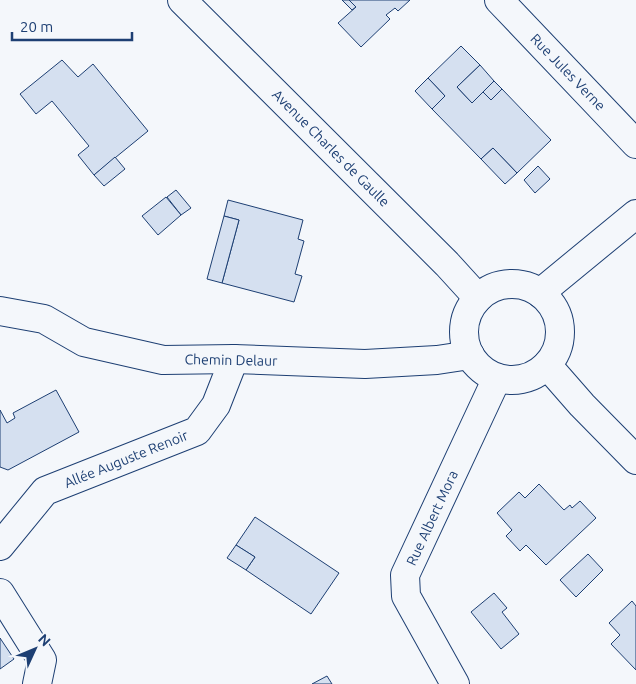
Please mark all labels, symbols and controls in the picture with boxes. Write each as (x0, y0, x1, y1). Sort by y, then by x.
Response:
scale bar (12, 10, 132, 42)
text: 20 m (20, 18, 53, 35)
street label: Rue Jules Verne (527, 30, 609, 114)
street label: Avenue Charles de Gaulle (269, 86, 393, 210)
street label: Chemin Delaur (184, 351, 278, 369)
street label: Allée Auguste Renoir (62, 427, 191, 491)
street label: Rue Albert Mora (403, 468, 461, 568)
north arrow (10, 624, 60, 674)
text: N (35, 631, 54, 649)

